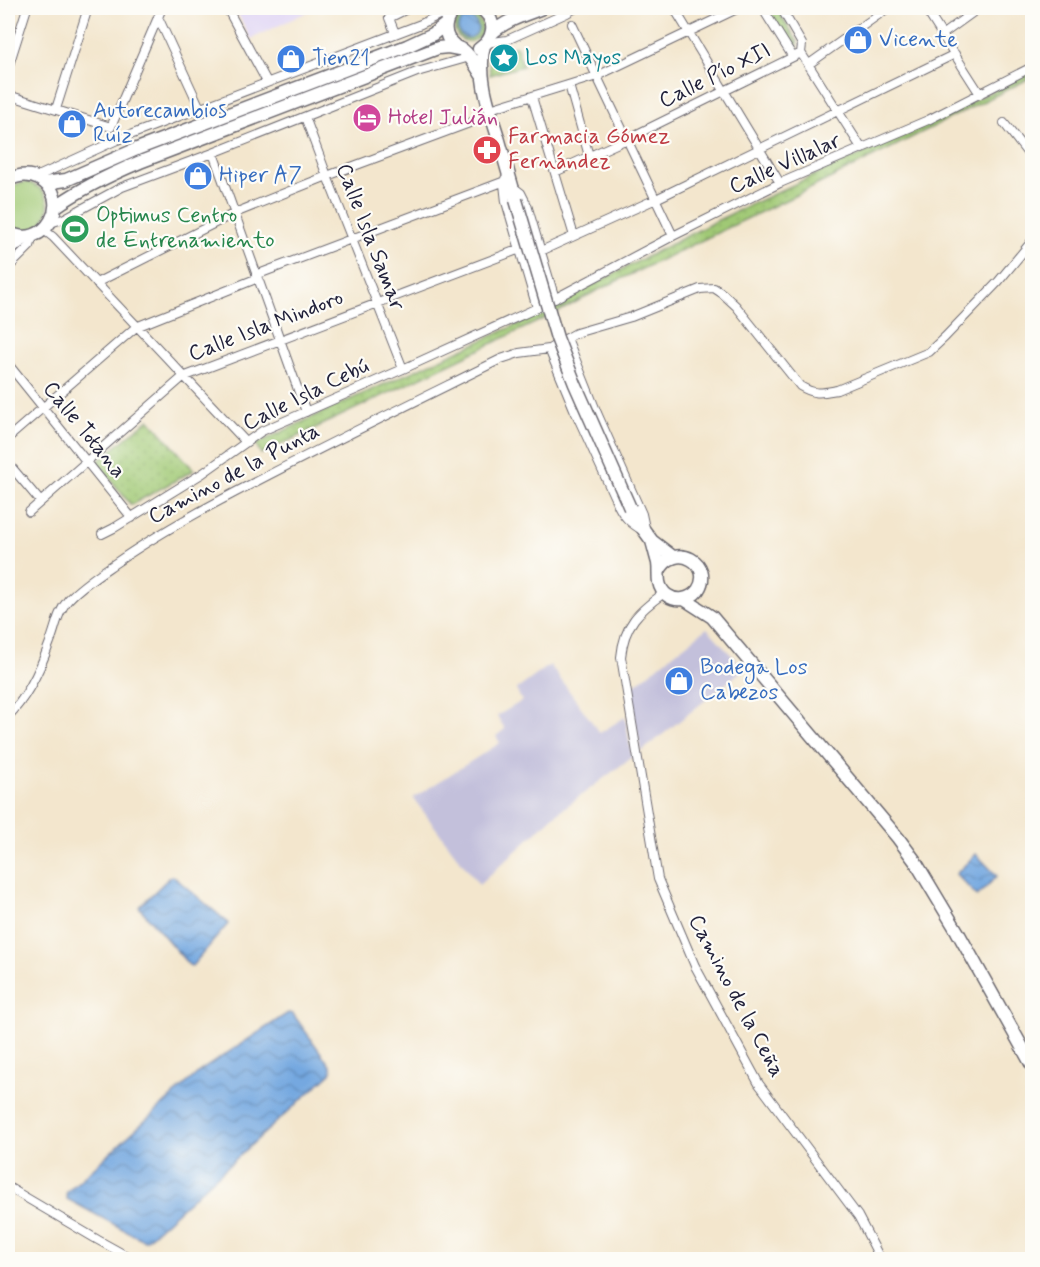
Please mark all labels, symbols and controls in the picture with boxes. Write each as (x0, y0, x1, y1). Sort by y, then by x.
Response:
shop icon: Vicente (842, 24, 874, 56)
place label: Vicente (879, 26, 958, 54)
street label: Calle Pío XII (654, 37, 776, 115)
place icon: Los Mayos (488, 42, 520, 74)
shop icon: Tien21 (275, 43, 307, 75)
place label: Los Mayos (525, 44, 621, 72)
place label: Tien21 (312, 45, 370, 73)
place label: Autorecambios Ruíz (93, 97, 227, 150)
hotel icon: Hotel Julián (351, 102, 383, 134)
place label: Hotel Julián (388, 104, 498, 132)
shop icon: Autorecambios Ruíz (56, 108, 88, 140)
place label: Farmacia Gómez Fernández (508, 123, 670, 176)
street label: Calle Villalar (725, 127, 846, 201)
pharmacy icon: Farmacia Gómez Fernández (471, 134, 503, 166)
shop icon: Hiper A7 (182, 160, 214, 192)
street label: Calle Isla Samar (329, 160, 411, 315)
place label: Hiper A7 (219, 162, 302, 190)
place label: Optimus Centro de Entrenamiento (96, 202, 275, 255)
sports icon: Optimus Centro de Entrenamiento (59, 213, 91, 245)
street label: Calle Isla Mindoro (185, 284, 347, 368)
street label: Calle Isla Cebú (238, 352, 374, 438)
street label: Calle Totana (36, 376, 132, 484)
street label: Camino de la Punta (143, 417, 325, 531)
place label: Bodega Los Cabezos (700, 654, 808, 707)
shop icon: Bodega Los Cabezos (663, 665, 695, 697)
street label: Camino de la Ceña (681, 910, 791, 1082)

